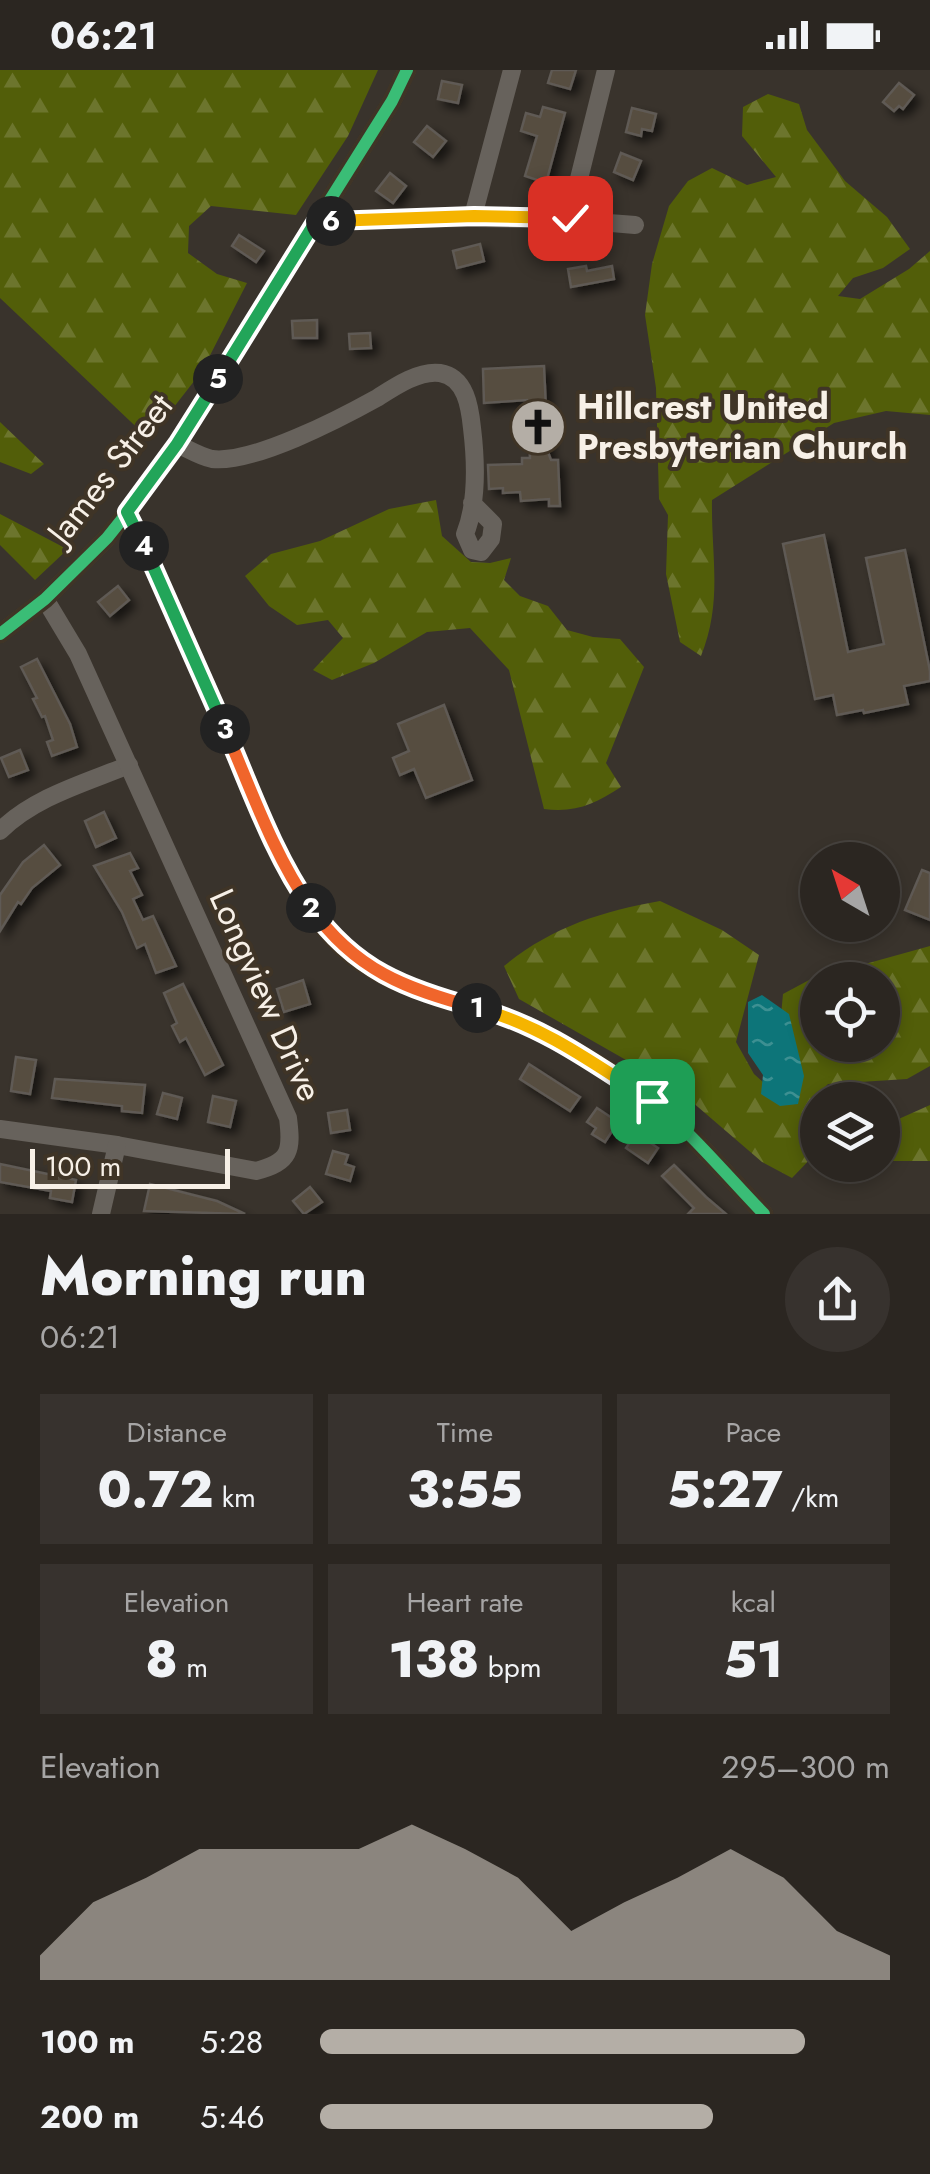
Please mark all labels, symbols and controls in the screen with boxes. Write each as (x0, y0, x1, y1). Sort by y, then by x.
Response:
text: 06:21 (50, 8, 157, 63)
pin (528, 176, 613, 261)
icon: check (543, 191, 598, 246)
pin: 6 (306, 196, 356, 246)
text: 6 (322, 200, 340, 241)
pin: 5 (193, 354, 243, 404)
text: 5 (209, 358, 227, 399)
place label: Hillcrest United Presbyterian Church (577, 382, 908, 472)
street label: James Street (33, 383, 185, 558)
church icon: Hillcrest United Presbyterian Church (508, 397, 568, 457)
pin: 4 (119, 521, 169, 571)
text: 4 (134, 525, 154, 566)
pin: 3 (200, 704, 250, 754)
text: 3 (216, 708, 234, 749)
north arrow (800, 842, 900, 942)
map controls (800, 842, 900, 1182)
street label: Longview Drive (197, 881, 335, 1109)
pin: 2 (286, 883, 336, 933)
text: 2 (302, 887, 320, 928)
button: locate (800, 962, 900, 1062)
pin: 1 (452, 983, 502, 1033)
text: 1 (470, 987, 484, 1028)
pin (610, 1059, 695, 1144)
icon: arrive (625, 1074, 680, 1129)
button: layers (800, 1082, 900, 1182)
scale bar (30, 1144, 230, 1188)
text: 100 m (45, 1146, 121, 1187)
text: Morning run (40, 1236, 367, 1316)
button: share (785, 1247, 890, 1352)
text: 06:21 (40, 1314, 120, 1360)
text: Distance (127, 1412, 227, 1453)
text: Time (437, 1412, 493, 1453)
text: Pace (725, 1412, 781, 1453)
text: 0.72 (97, 1453, 213, 1526)
text: 3:55 (407, 1453, 523, 1526)
text: 5:27 (667, 1453, 782, 1526)
text: km (213, 1477, 256, 1518)
text: /km (782, 1477, 839, 1518)
text: Elevation (124, 1582, 229, 1623)
text: Heart rate (407, 1582, 523, 1623)
text: kcal (731, 1582, 776, 1623)
text: 8 (145, 1623, 178, 1696)
text: 138 (388, 1623, 479, 1696)
text: 51 (723, 1623, 783, 1696)
text: m (178, 1647, 208, 1688)
text: bpm (479, 1647, 542, 1688)
text: Elevation (40, 1744, 161, 1790)
text: 295–300 m (721, 1744, 890, 1790)
text: 100 m (40, 2019, 135, 2065)
text: 5:28 (200, 2019, 263, 2065)
text: 200 m (40, 2094, 139, 2140)
text: 5:46 (200, 2094, 265, 2140)

